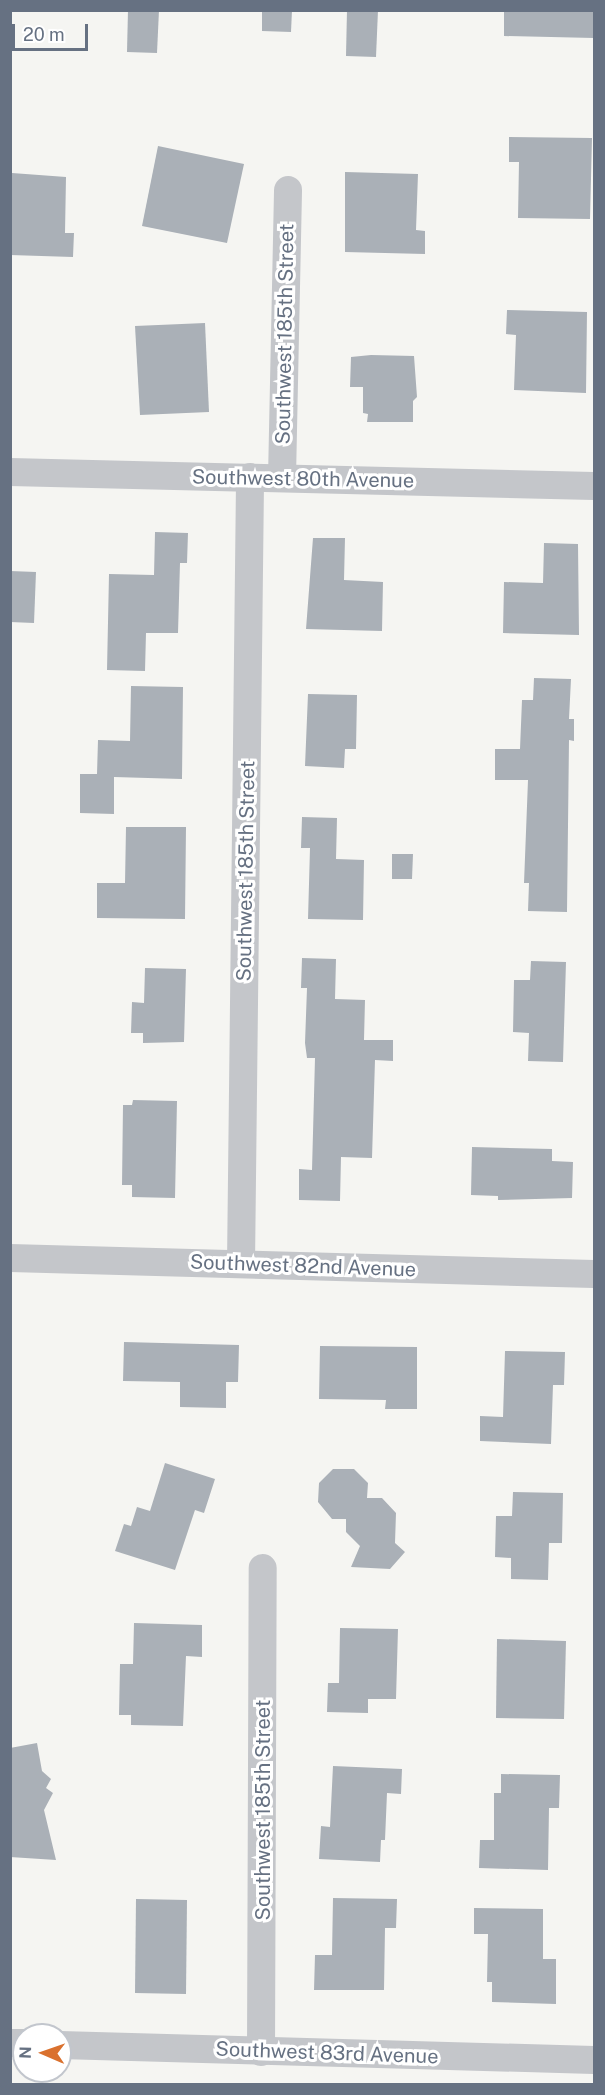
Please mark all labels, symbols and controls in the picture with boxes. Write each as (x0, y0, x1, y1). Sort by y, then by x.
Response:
scale bar (15, 12, 92, 50)
text: 20 m (23, 24, 65, 45)
street label: Southwest 185th Street (271, 223, 299, 445)
street label: Southwest 80th Avenue (192, 465, 414, 493)
street label: Southwest 185th Street (232, 760, 260, 982)
street label: Southwest 82nd Avenue (189, 1250, 417, 1282)
street label: Southwest 185th Street (251, 1700, 275, 1920)
north arrow (12, 2023, 72, 2083)
street label: Southwest 83rd Avenue (215, 2037, 439, 2069)
text: N (16, 2046, 35, 2059)

